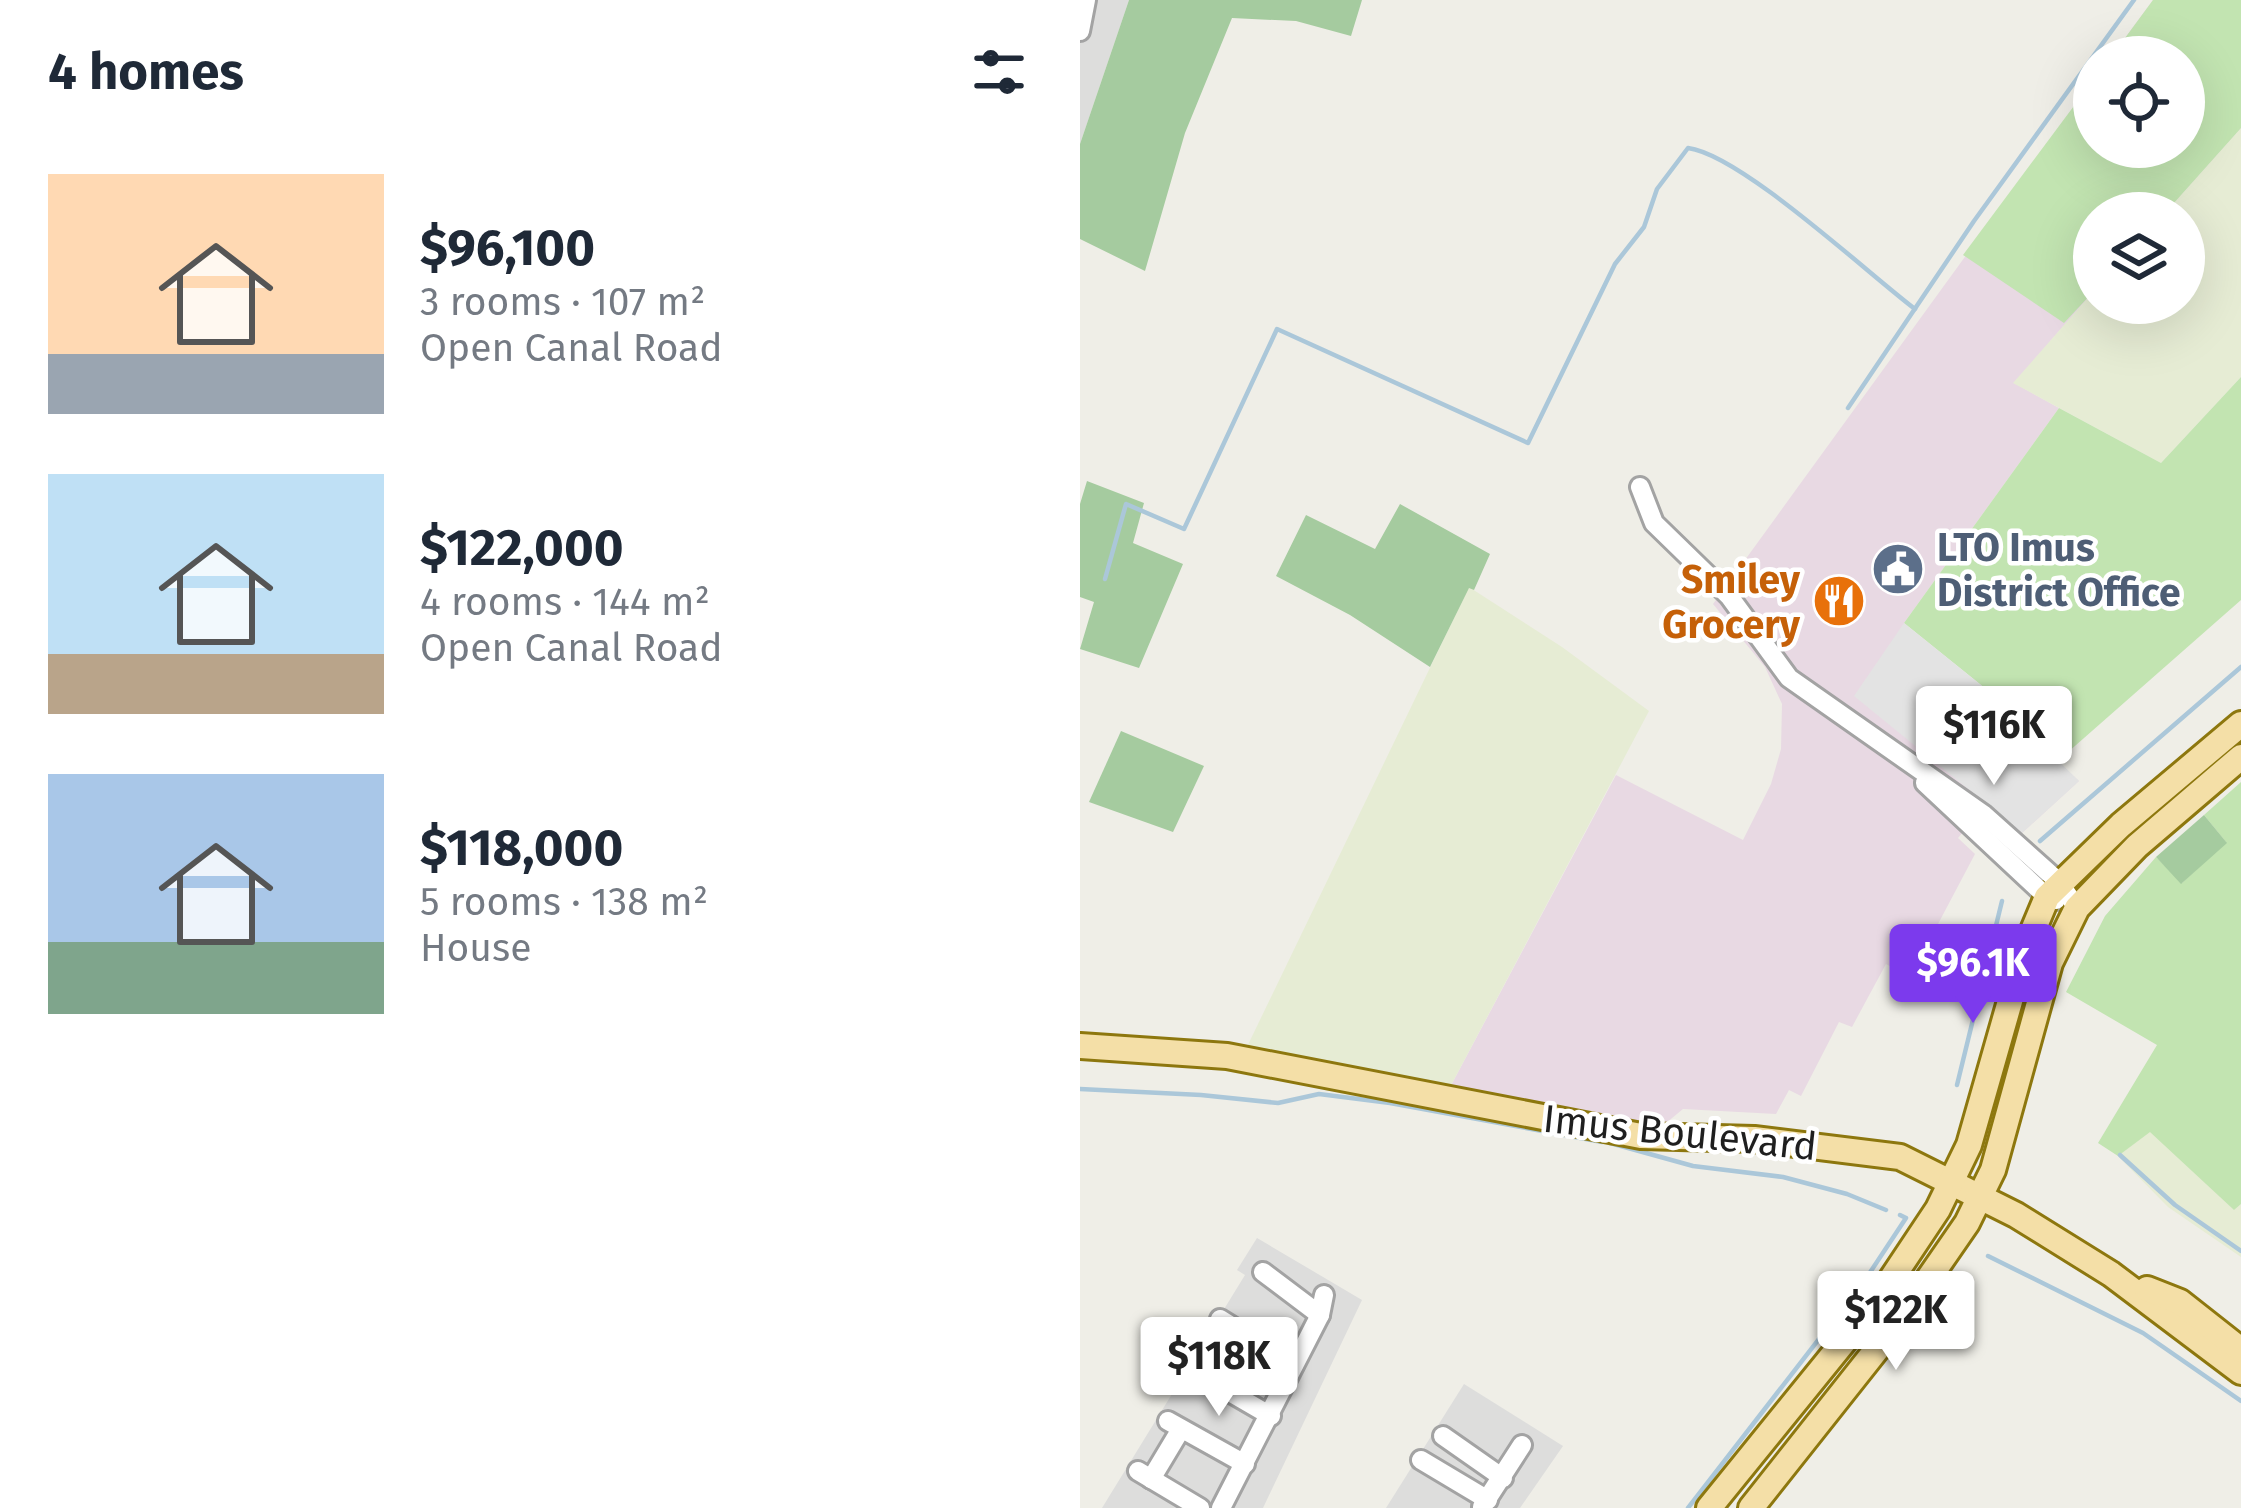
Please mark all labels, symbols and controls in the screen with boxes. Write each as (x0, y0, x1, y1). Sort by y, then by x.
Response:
map controls (2073, 36, 2205, 324)
button: locate (2073, 36, 2205, 168)
icon: filters (966, 39, 1032, 105)
text: 4 homes (48, 41, 244, 103)
button: layers (2073, 192, 2205, 324)
text: $96,100 (420, 217, 595, 279)
icon: home (144, 222, 288, 366)
text: 3 rooms · 107 m² (420, 279, 705, 325)
text: Open Canal Road (420, 325, 723, 371)
text: $122,000 (420, 517, 624, 579)
icon: home (144, 522, 288, 666)
place label: LTO Imus District Office (1937, 525, 2181, 616)
public building icon: LTO Imus District Office (1870, 541, 1926, 597)
place label: Smiley Grocery (1662, 557, 1801, 648)
restaurant icon: Smiley Grocery (1811, 573, 1867, 629)
text: 4 rooms · 144 m² (420, 579, 710, 625)
text: Open Canal Road (420, 625, 723, 671)
pin: $116K (1910, 686, 2078, 788)
text: $116K (1943, 702, 2045, 748)
text: $118,000 (420, 817, 623, 879)
icon: home (144, 822, 288, 966)
text: 5 rooms · 138 m² (420, 879, 708, 925)
pin: $96.1K (1875, 924, 2071, 1026)
text: House (420, 925, 531, 971)
text: $96.1K (1917, 940, 2029, 986)
street label: Imus Boulevard (1541, 1096, 1819, 1170)
pin: $122K (1812, 1271, 1980, 1373)
text: $122K (1844, 1287, 1948, 1333)
pin: $118K (1135, 1317, 1303, 1419)
text: $118K (1168, 1333, 1270, 1379)

